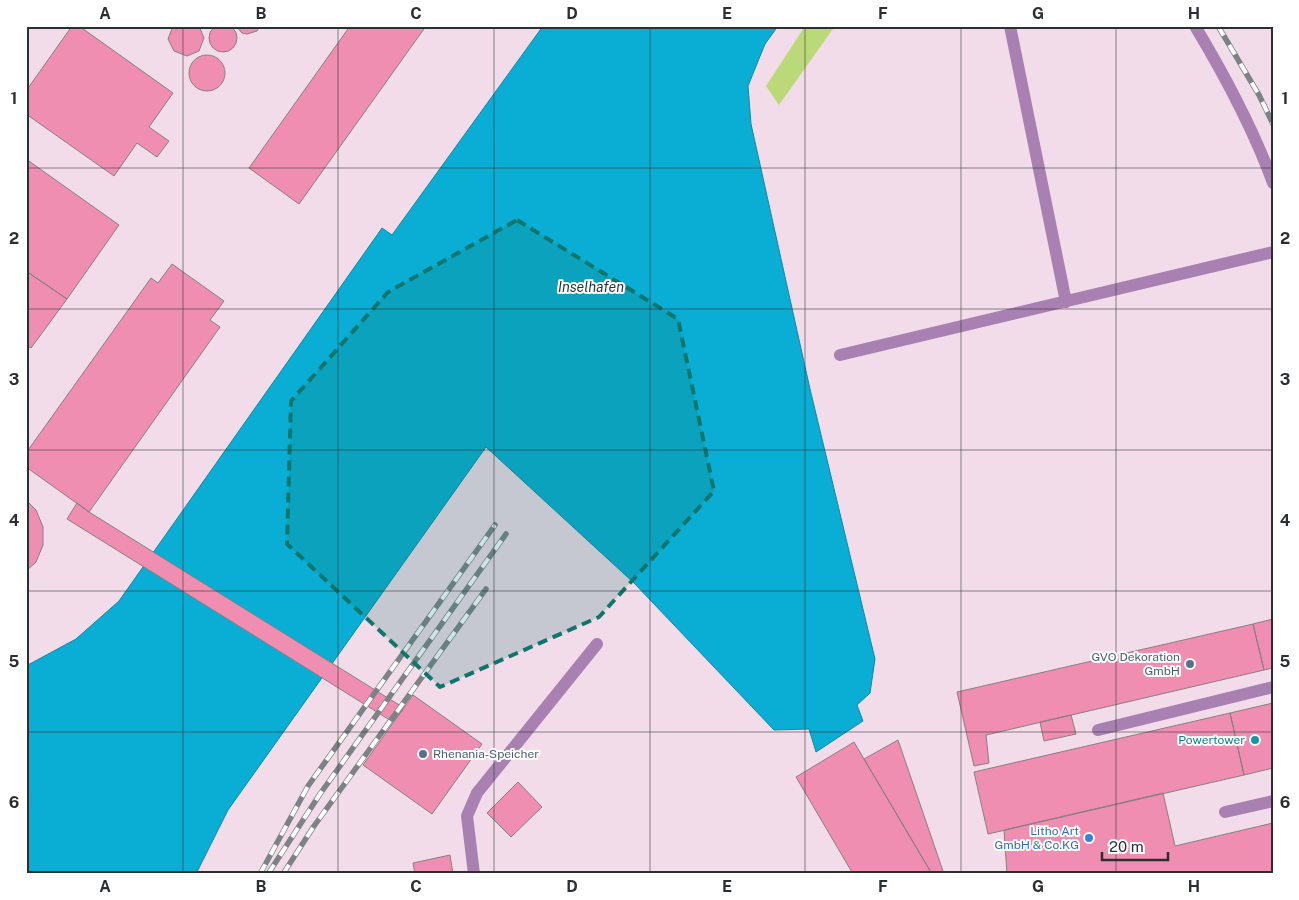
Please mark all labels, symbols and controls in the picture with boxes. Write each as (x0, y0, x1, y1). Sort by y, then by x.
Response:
text: A (99, 4, 111, 23)
text: B (256, 4, 267, 23)
text: C (410, 4, 422, 23)
text: D (566, 4, 578, 23)
text: E (722, 4, 732, 23)
text: F (878, 4, 888, 23)
text: G (1032, 4, 1044, 23)
text: H (1188, 4, 1200, 23)
text: 1 (11, 89, 17, 108)
text: 1 (1282, 89, 1288, 108)
text: 2 (9, 229, 19, 248)
text: 2 (1280, 229, 1290, 248)
water label: Inselhafen (558, 279, 624, 295)
text: 3 (9, 370, 19, 389)
text: 3 (1280, 370, 1290, 389)
text: 4 (9, 511, 20, 530)
text: 4 (1280, 511, 1291, 530)
place label: GVO Dekoration GmbH (1091, 650, 1180, 678)
text: 5 (9, 652, 20, 671)
text: 5 (1280, 652, 1291, 671)
marker: GVO Dekoration GmbH (1184, 658, 1196, 670)
place label: Powertower (1178, 733, 1245, 747)
marker: Powertower (1249, 734, 1261, 746)
place label: Rhenania-Speicher (433, 747, 539, 761)
marker: Rhenania-Speicher (417, 748, 429, 760)
text: 6 (9, 793, 19, 812)
text: 6 (1280, 793, 1290, 812)
place label: Litho Art GmbH & Co.KG (994, 824, 1079, 852)
scale bar (1102, 830, 1168, 862)
marker: Litho Art GmbH & Co.KG (1083, 832, 1095, 844)
text: 20 m (1109, 838, 1144, 855)
text: A (99, 877, 111, 896)
text: B (256, 877, 267, 896)
text: C (410, 877, 422, 896)
text: D (566, 877, 578, 896)
text: E (722, 877, 732, 896)
text: F (878, 877, 888, 896)
text: G (1032, 877, 1044, 896)
text: H (1188, 877, 1200, 896)

